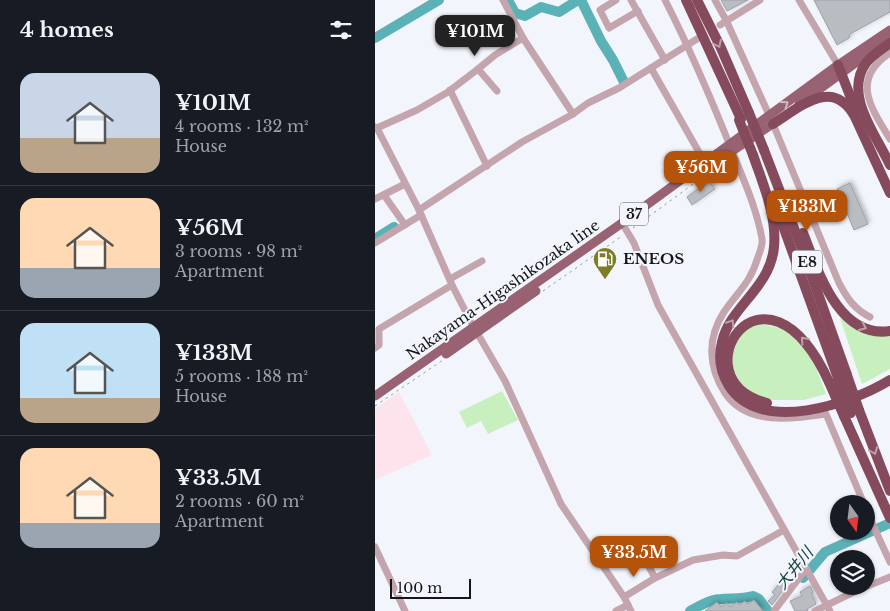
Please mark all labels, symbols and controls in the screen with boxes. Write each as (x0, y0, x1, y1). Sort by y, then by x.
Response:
pin: ¥101M (440, 15, 510, 57)
icon: filters (327, 16, 355, 44)
text: 4 homes (20, 17, 114, 43)
text: ¥101M (446, 21, 504, 41)
one-way arrow (712, 39, 723, 48)
text: ¥101M (175, 90, 251, 116)
icon: home (60, 93, 120, 153)
one-way arrow (779, 101, 789, 110)
text: 4 rooms · 132 m² (175, 116, 309, 136)
text: House (175, 136, 227, 156)
pin: ¥56M (671, 150, 731, 193)
text: ¥56M (675, 157, 727, 177)
pin: ¥133M (772, 190, 842, 232)
text: ¥133M (777, 196, 837, 216)
road number: 37 (620, 202, 648, 225)
text: ¥56M (175, 215, 244, 241)
street label: Nakayama-Higashikozaka line (402, 215, 603, 364)
icon: home (60, 218, 120, 278)
text: 3 rooms · 98 m² (175, 241, 302, 261)
fuel station icon: ENEOS (592, 246, 618, 280)
place label: ENEOS (623, 249, 684, 268)
road number: E8 (792, 250, 822, 274)
text: Apartment (175, 261, 264, 281)
one-way arrow (725, 320, 734, 329)
one-way arrow (858, 320, 867, 330)
one-way arrow (801, 337, 810, 346)
text: ¥133M (175, 340, 253, 366)
icon: home (60, 343, 120, 403)
text: 5 rooms · 188 m² (175, 366, 308, 386)
text: House (175, 386, 227, 406)
one-way arrow (868, 446, 878, 455)
text: ¥33.5M (175, 465, 262, 491)
icon: home (60, 468, 120, 528)
text: 2 rooms · 60 m² (175, 491, 304, 511)
north arrow (830, 495, 875, 540)
map controls (830, 495, 875, 595)
text: Apartment (175, 511, 264, 531)
pin: ¥33.5M (593, 536, 675, 578)
text: ¥33.5M (601, 542, 667, 562)
water label: 大井川 (771, 542, 818, 593)
button: layers (830, 550, 875, 595)
scale bar (390, 576, 471, 599)
text: 100 m (397, 579, 442, 597)

